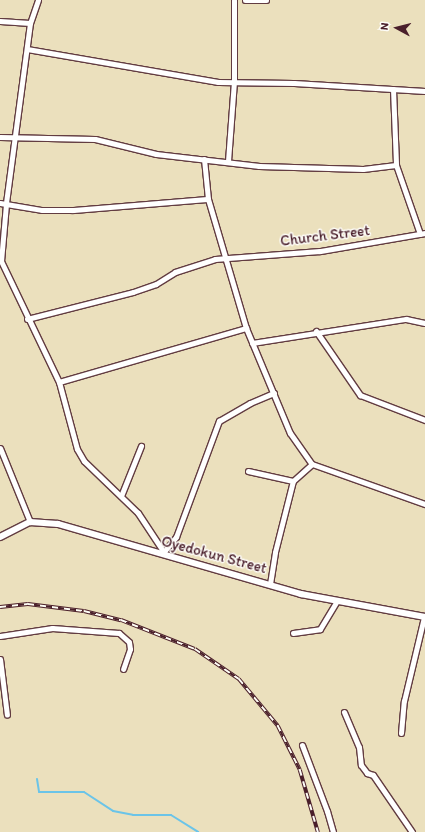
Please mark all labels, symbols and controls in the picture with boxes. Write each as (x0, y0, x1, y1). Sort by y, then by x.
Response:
north arrow (377, 8, 417, 48)
text: N (378, 22, 391, 31)
street label: Church Street (279, 222, 371, 250)
street label: Oyedokun Street (159, 532, 269, 578)

